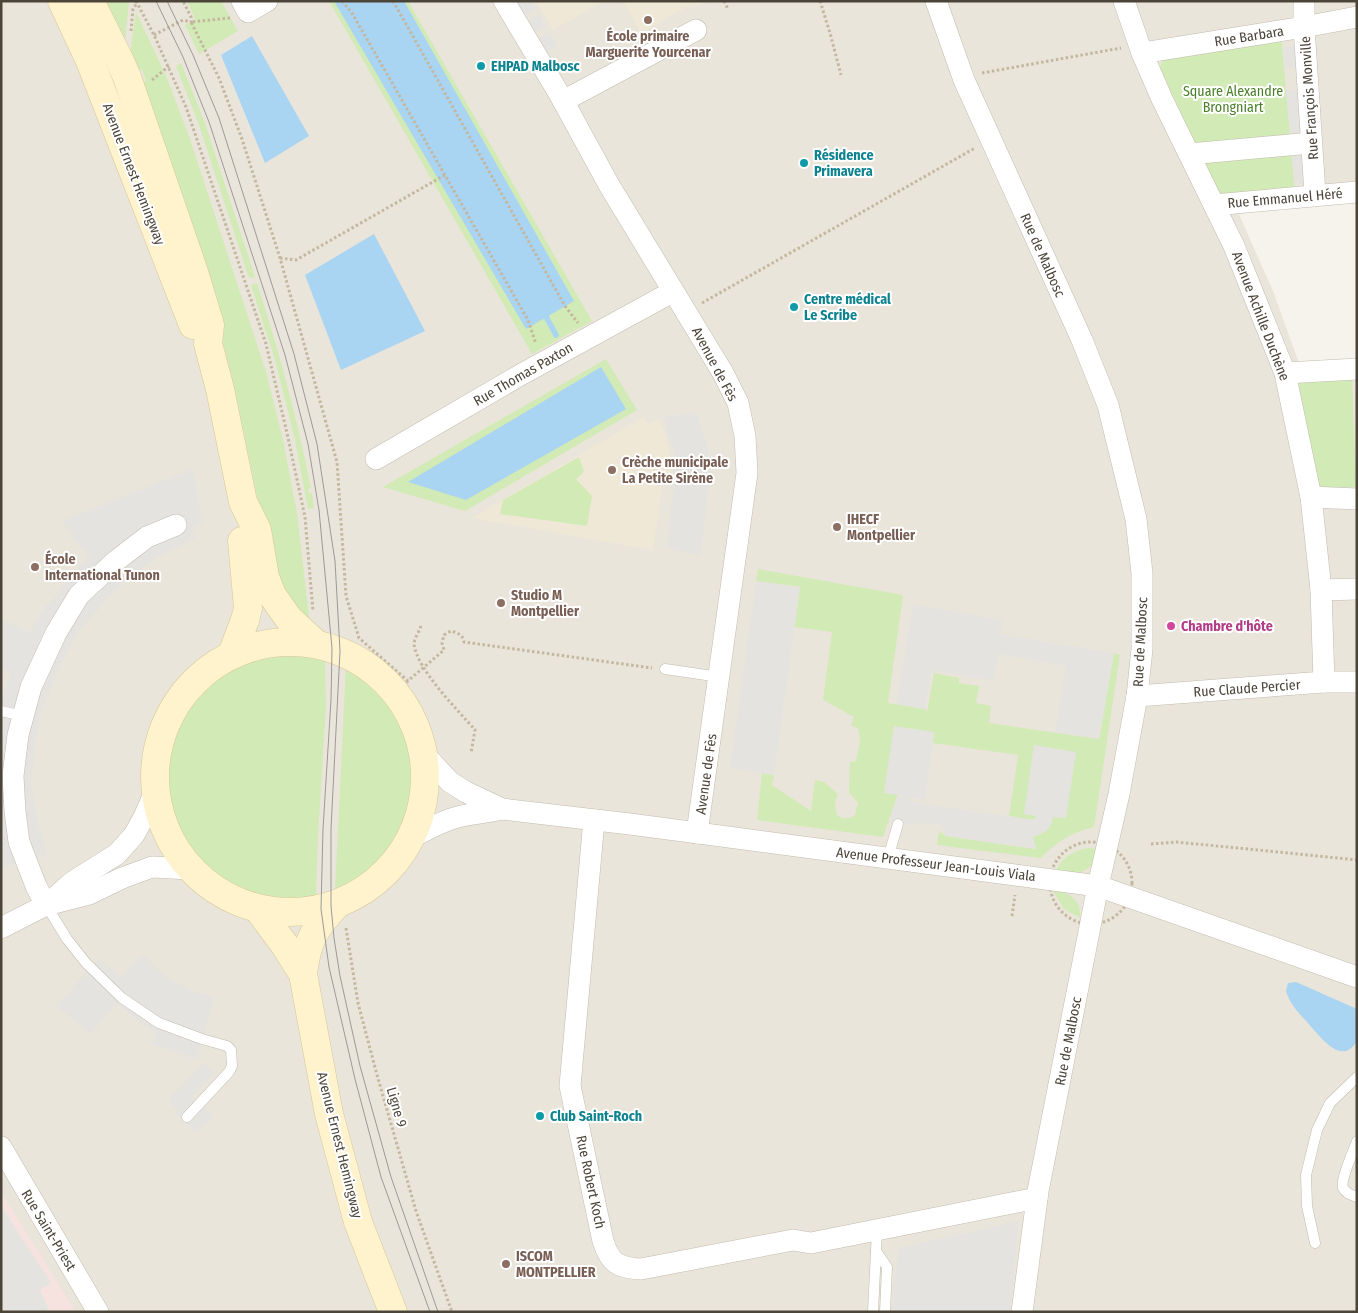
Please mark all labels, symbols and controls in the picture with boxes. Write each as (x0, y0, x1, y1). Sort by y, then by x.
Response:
marker: École primaire Marguerite Yourcenar (642, 14, 654, 26)
street label: Rue Barbara (1213, 23, 1285, 50)
place label: École primaire Marguerite Yourcenar (585, 27, 711, 61)
street label: Rue François Monville (1297, 35, 1322, 160)
place label: EHPAD Malbosc (491, 58, 581, 75)
marker: EHPAD Malbosc (475, 60, 487, 72)
park label: Square Alexandre Brongniart (1183, 83, 1283, 116)
street label: Avenue Ernest Hemingway (99, 101, 169, 248)
place label: Résidence Primavera (814, 147, 874, 180)
marker: Résidence Primavera (798, 157, 810, 169)
street label: Rue Emmanuel Héré (1227, 185, 1343, 212)
street label: Rue de Malbosc (1016, 211, 1069, 300)
street label: Avenue Achille Duchène (1228, 249, 1293, 383)
place label: Centre médical Le Scribe (804, 291, 891, 324)
marker: Centre médical Le Scribe (788, 301, 800, 313)
street label: Avenue de Fès (688, 324, 741, 404)
street label: Rue Thomas Paxton (471, 339, 576, 410)
place label: Crèche municipale La Petite Sirène (622, 454, 728, 487)
marker: Crèche municipale La Petite Sirène (606, 464, 618, 476)
place label: IHECF Montpellier (847, 511, 916, 544)
marker: IHECF Montpellier (831, 521, 843, 533)
place label: École International Tunon (45, 550, 160, 584)
marker: École International Tunon (29, 561, 41, 573)
place label: Studio M Montpellier (511, 587, 580, 620)
marker: Studio M Montpellier (495, 597, 507, 609)
street label: Rue de Malbosc (1130, 597, 1151, 687)
place label: Chambre d'hôte (1181, 618, 1273, 635)
marker: Chambre d'hôte (1165, 620, 1177, 632)
street label: Rue Claude Percier (1193, 676, 1301, 701)
street label: Avenue de Fès (692, 732, 721, 816)
street label: Avenue Professeur Jean-Louis Viala (835, 844, 1037, 885)
street label: Rue de Malbosc (1052, 995, 1085, 1087)
street label: Avenue Ernest Hemingway (313, 1070, 366, 1221)
street label: Ligne 9 (383, 1085, 410, 1129)
place label: Club Saint-Roch (550, 1108, 642, 1125)
marker: Club Saint-Roch (534, 1110, 546, 1122)
street label: Rue Robert Koch (572, 1134, 609, 1230)
street label: Rue Saint-Priest (18, 1186, 80, 1274)
place label: ISCOM MONTPELLIER (516, 1248, 596, 1281)
marker: ISCOM MONTPELLIER (500, 1258, 512, 1270)

